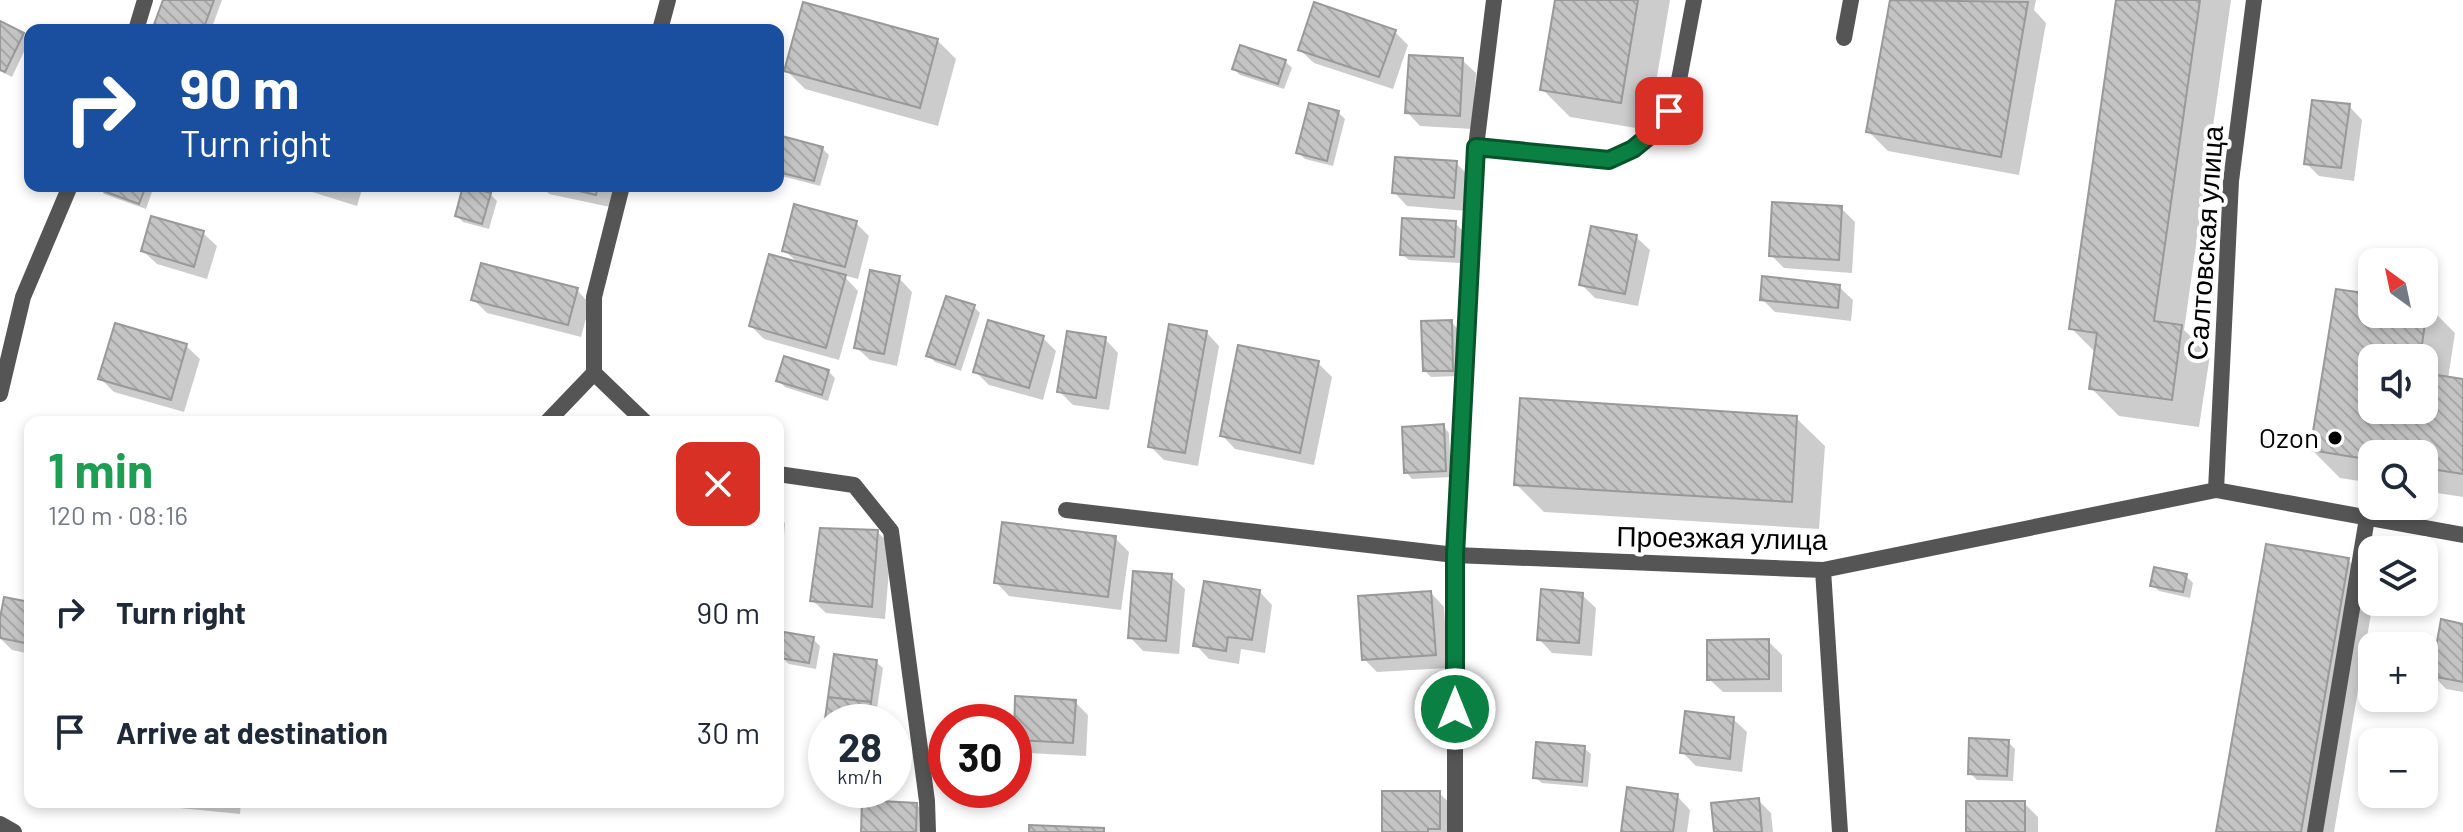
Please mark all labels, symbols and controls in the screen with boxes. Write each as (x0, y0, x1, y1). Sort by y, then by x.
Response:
text: 90 m (180, 53, 300, 120)
icon: right (48, 56, 152, 160)
pin (1635, 77, 1703, 145)
icon: arrive (1647, 89, 1691, 133)
text: Turn right (180, 121, 332, 164)
street label: Салтовская улица (2179, 124, 2229, 361)
north arrow (2358, 248, 2438, 328)
map controls (2358, 248, 2438, 808)
button: sound (2358, 344, 2438, 424)
place label: Ozon (2259, 420, 2319, 454)
marker: Ozon (2326, 429, 2344, 447)
text: 1 min (48, 440, 153, 498)
button: search (2358, 440, 2438, 520)
button: close (676, 442, 760, 526)
text: 120 m · 08:16 (48, 499, 188, 530)
street label: Проезжая улица (1616, 518, 1828, 556)
button: layers (2358, 536, 2438, 616)
icon: right (48, 590, 92, 634)
text: Turn right (116, 594, 246, 630)
text: 90 m (697, 594, 760, 630)
button: + (2358, 632, 2438, 712)
position arrow (1413, 667, 1497, 751)
speed limit sign: 30 (928, 704, 1032, 808)
icon: arrive (48, 710, 92, 754)
text: Arrive at destination (116, 714, 388, 750)
text: 30 m (697, 714, 760, 750)
text: 28 (838, 722, 882, 770)
button: − (2358, 728, 2438, 808)
text: km/h (837, 764, 883, 788)

